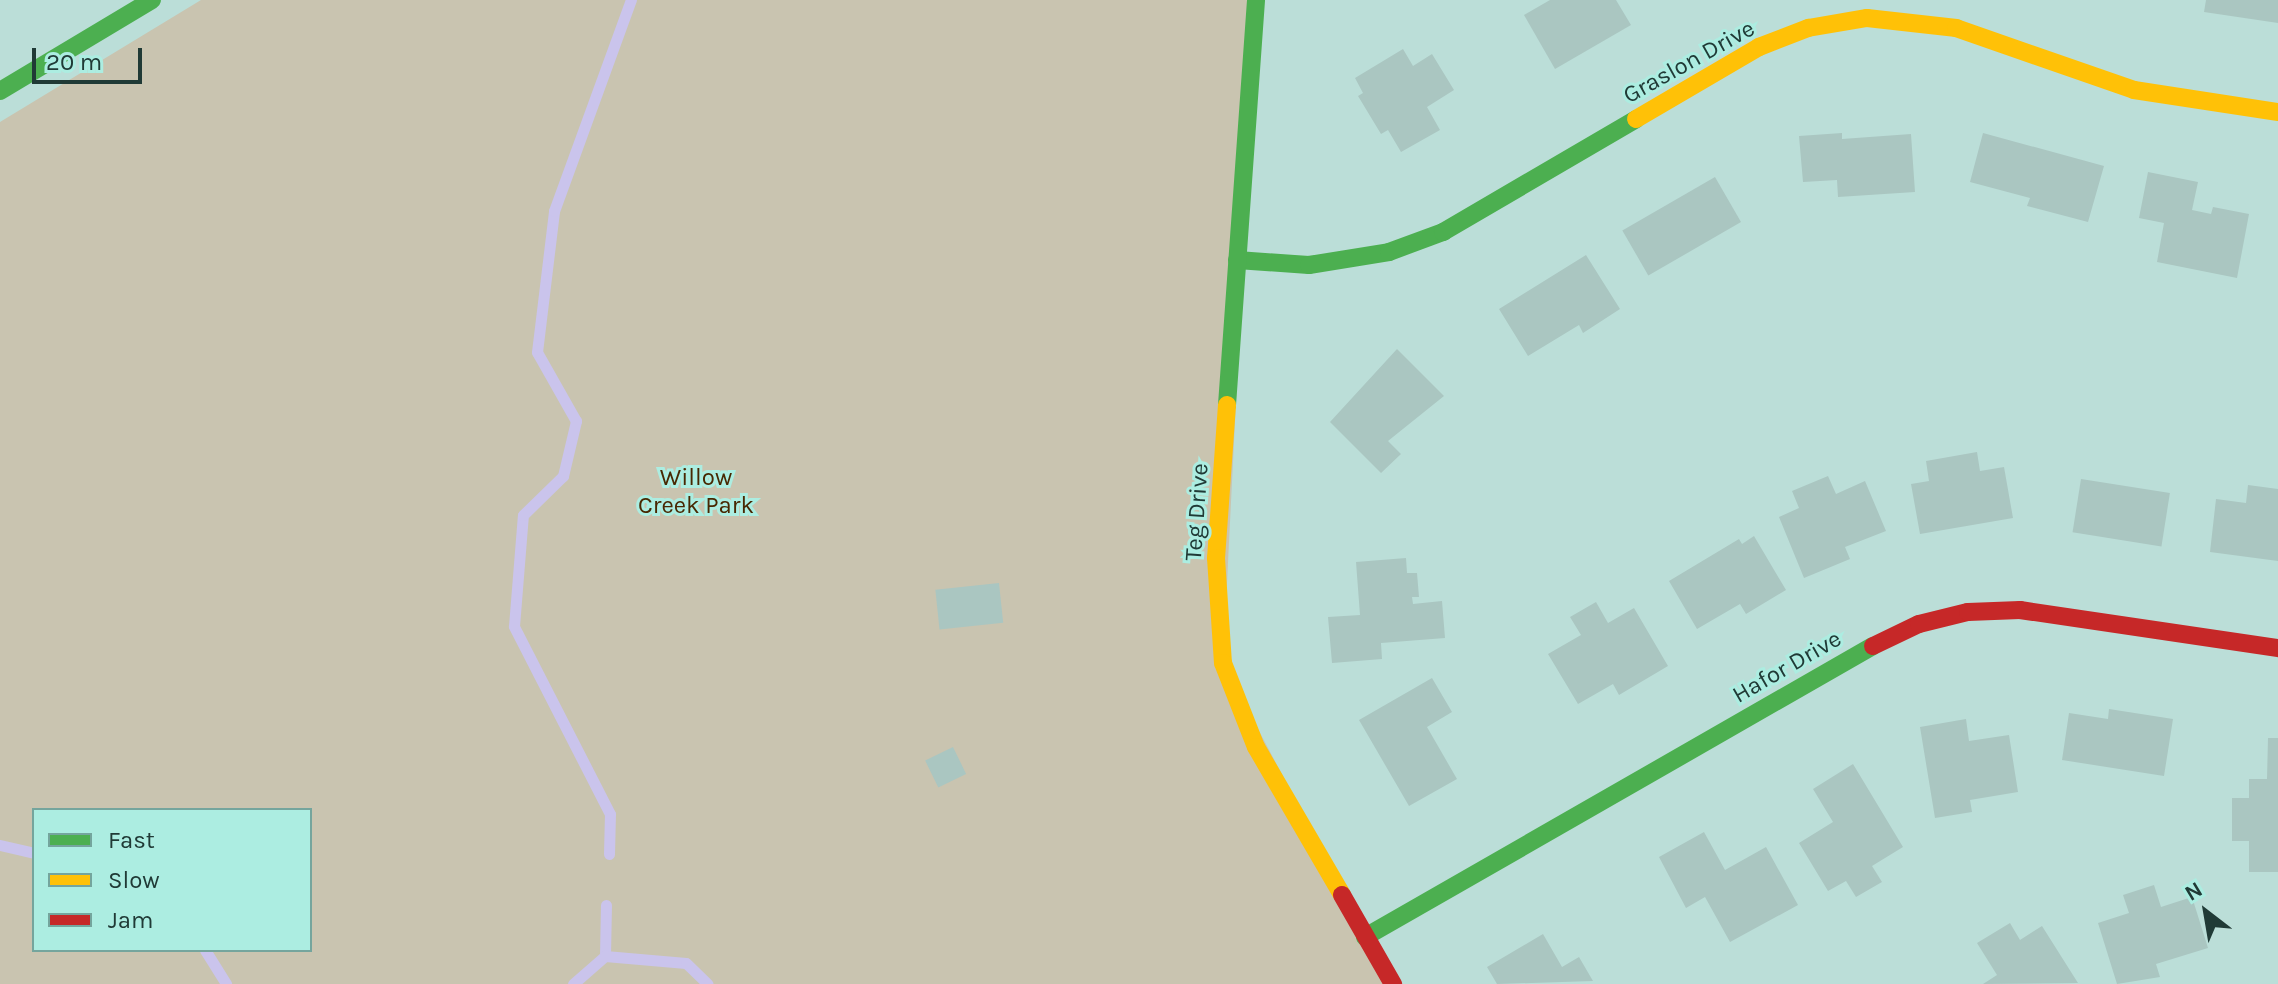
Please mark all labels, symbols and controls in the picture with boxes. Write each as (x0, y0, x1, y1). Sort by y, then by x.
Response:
street label: Graslon Drive (1618, 14, 1760, 110)
scale bar (36, 32, 146, 82)
text: 20 m (46, 48, 102, 76)
street label: Teg Drive (1179, 462, 1215, 562)
park label: Willow Creek Park (638, 464, 754, 520)
street label: Hafor Drive (1727, 624, 1847, 710)
legend (32, 808, 312, 952)
text: Fast (108, 826, 155, 854)
text: Slow (108, 866, 160, 894)
north arrow (2166, 872, 2246, 952)
text: N (2180, 876, 2207, 907)
text: Jam (108, 906, 153, 934)

